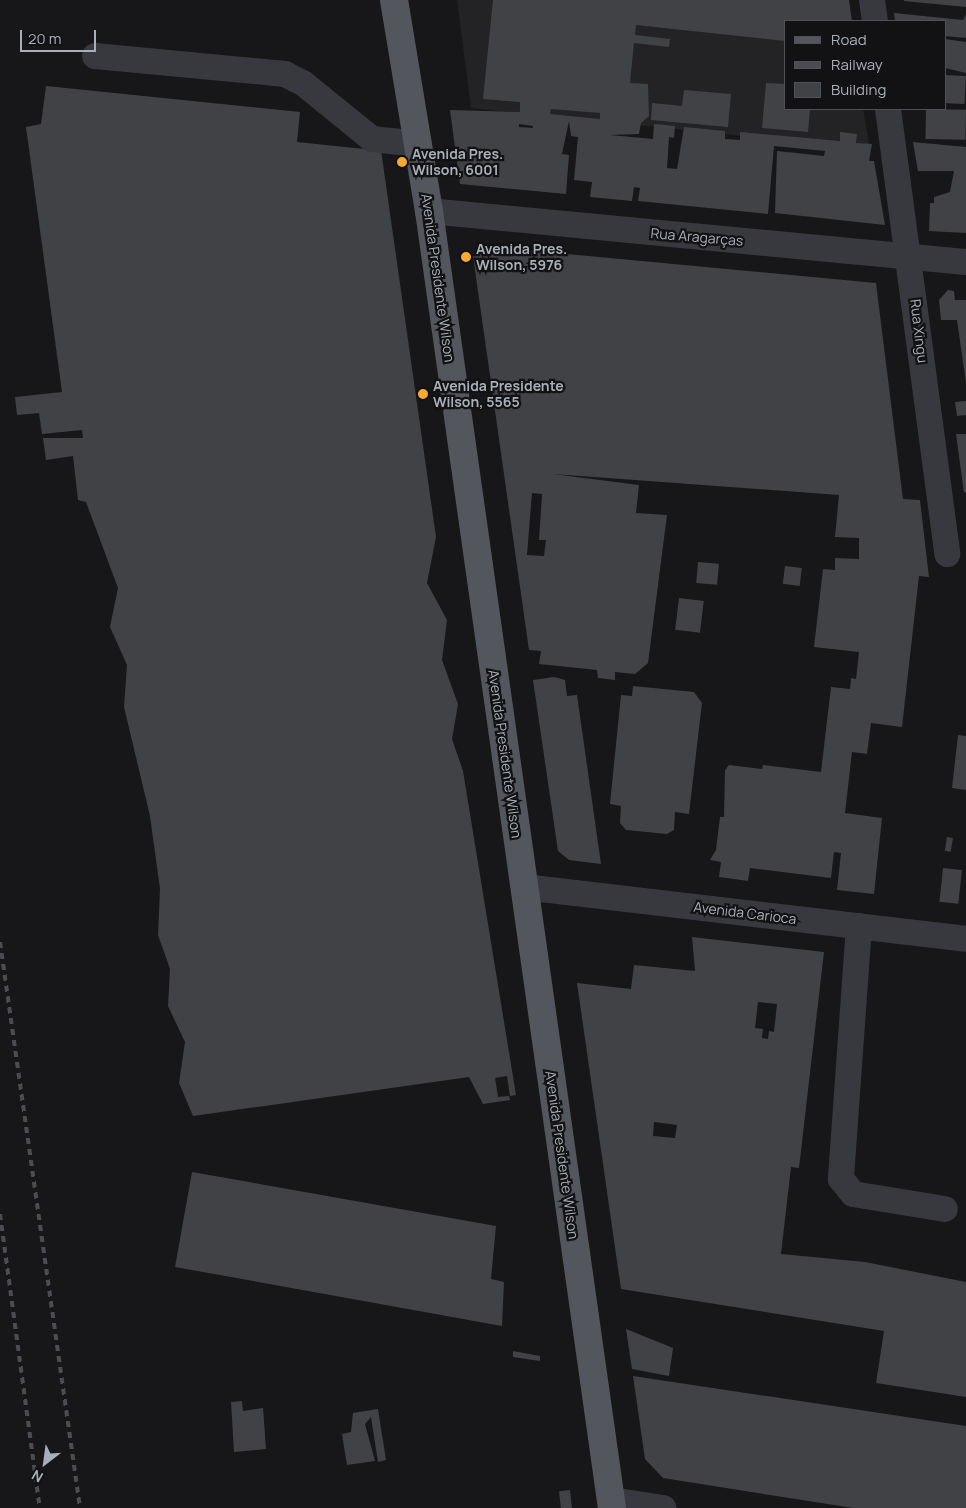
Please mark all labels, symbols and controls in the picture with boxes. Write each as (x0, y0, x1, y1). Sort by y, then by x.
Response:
scale bar (22, 20, 99, 52)
legend (784, 20, 946, 110)
text: 20 m (28, 28, 61, 49)
text: Road (831, 29, 867, 50)
text: Railway (831, 54, 883, 75)
text: Building (831, 79, 886, 100)
place label: Avenida Pres. Wilson, 6001 (412, 146, 503, 178)
marker: Avenida Pres. Wilson, 6001 (396, 156, 408, 168)
street label: Avenida Presidente Wilson (418, 193, 458, 363)
street label: Rua Aragarças (650, 225, 744, 249)
place label: Avenida Pres. Wilson, 5976 (476, 241, 567, 274)
marker: Avenida Pres. Wilson, 5976 (460, 251, 472, 263)
street label: Rua Xingu (907, 298, 931, 364)
place label: Avenida Presidente Wilson, 5565 (433, 378, 564, 411)
marker: Avenida Presidente Wilson, 5565 (417, 388, 429, 400)
street label: Avenida Presidente Wilson (485, 669, 525, 839)
street label: Avenida Carioca (693, 898, 797, 928)
street label: Avenida Presidente Wilson (542, 1070, 582, 1240)
north arrow (20, 1438, 70, 1488)
text: N (28, 1466, 46, 1487)

